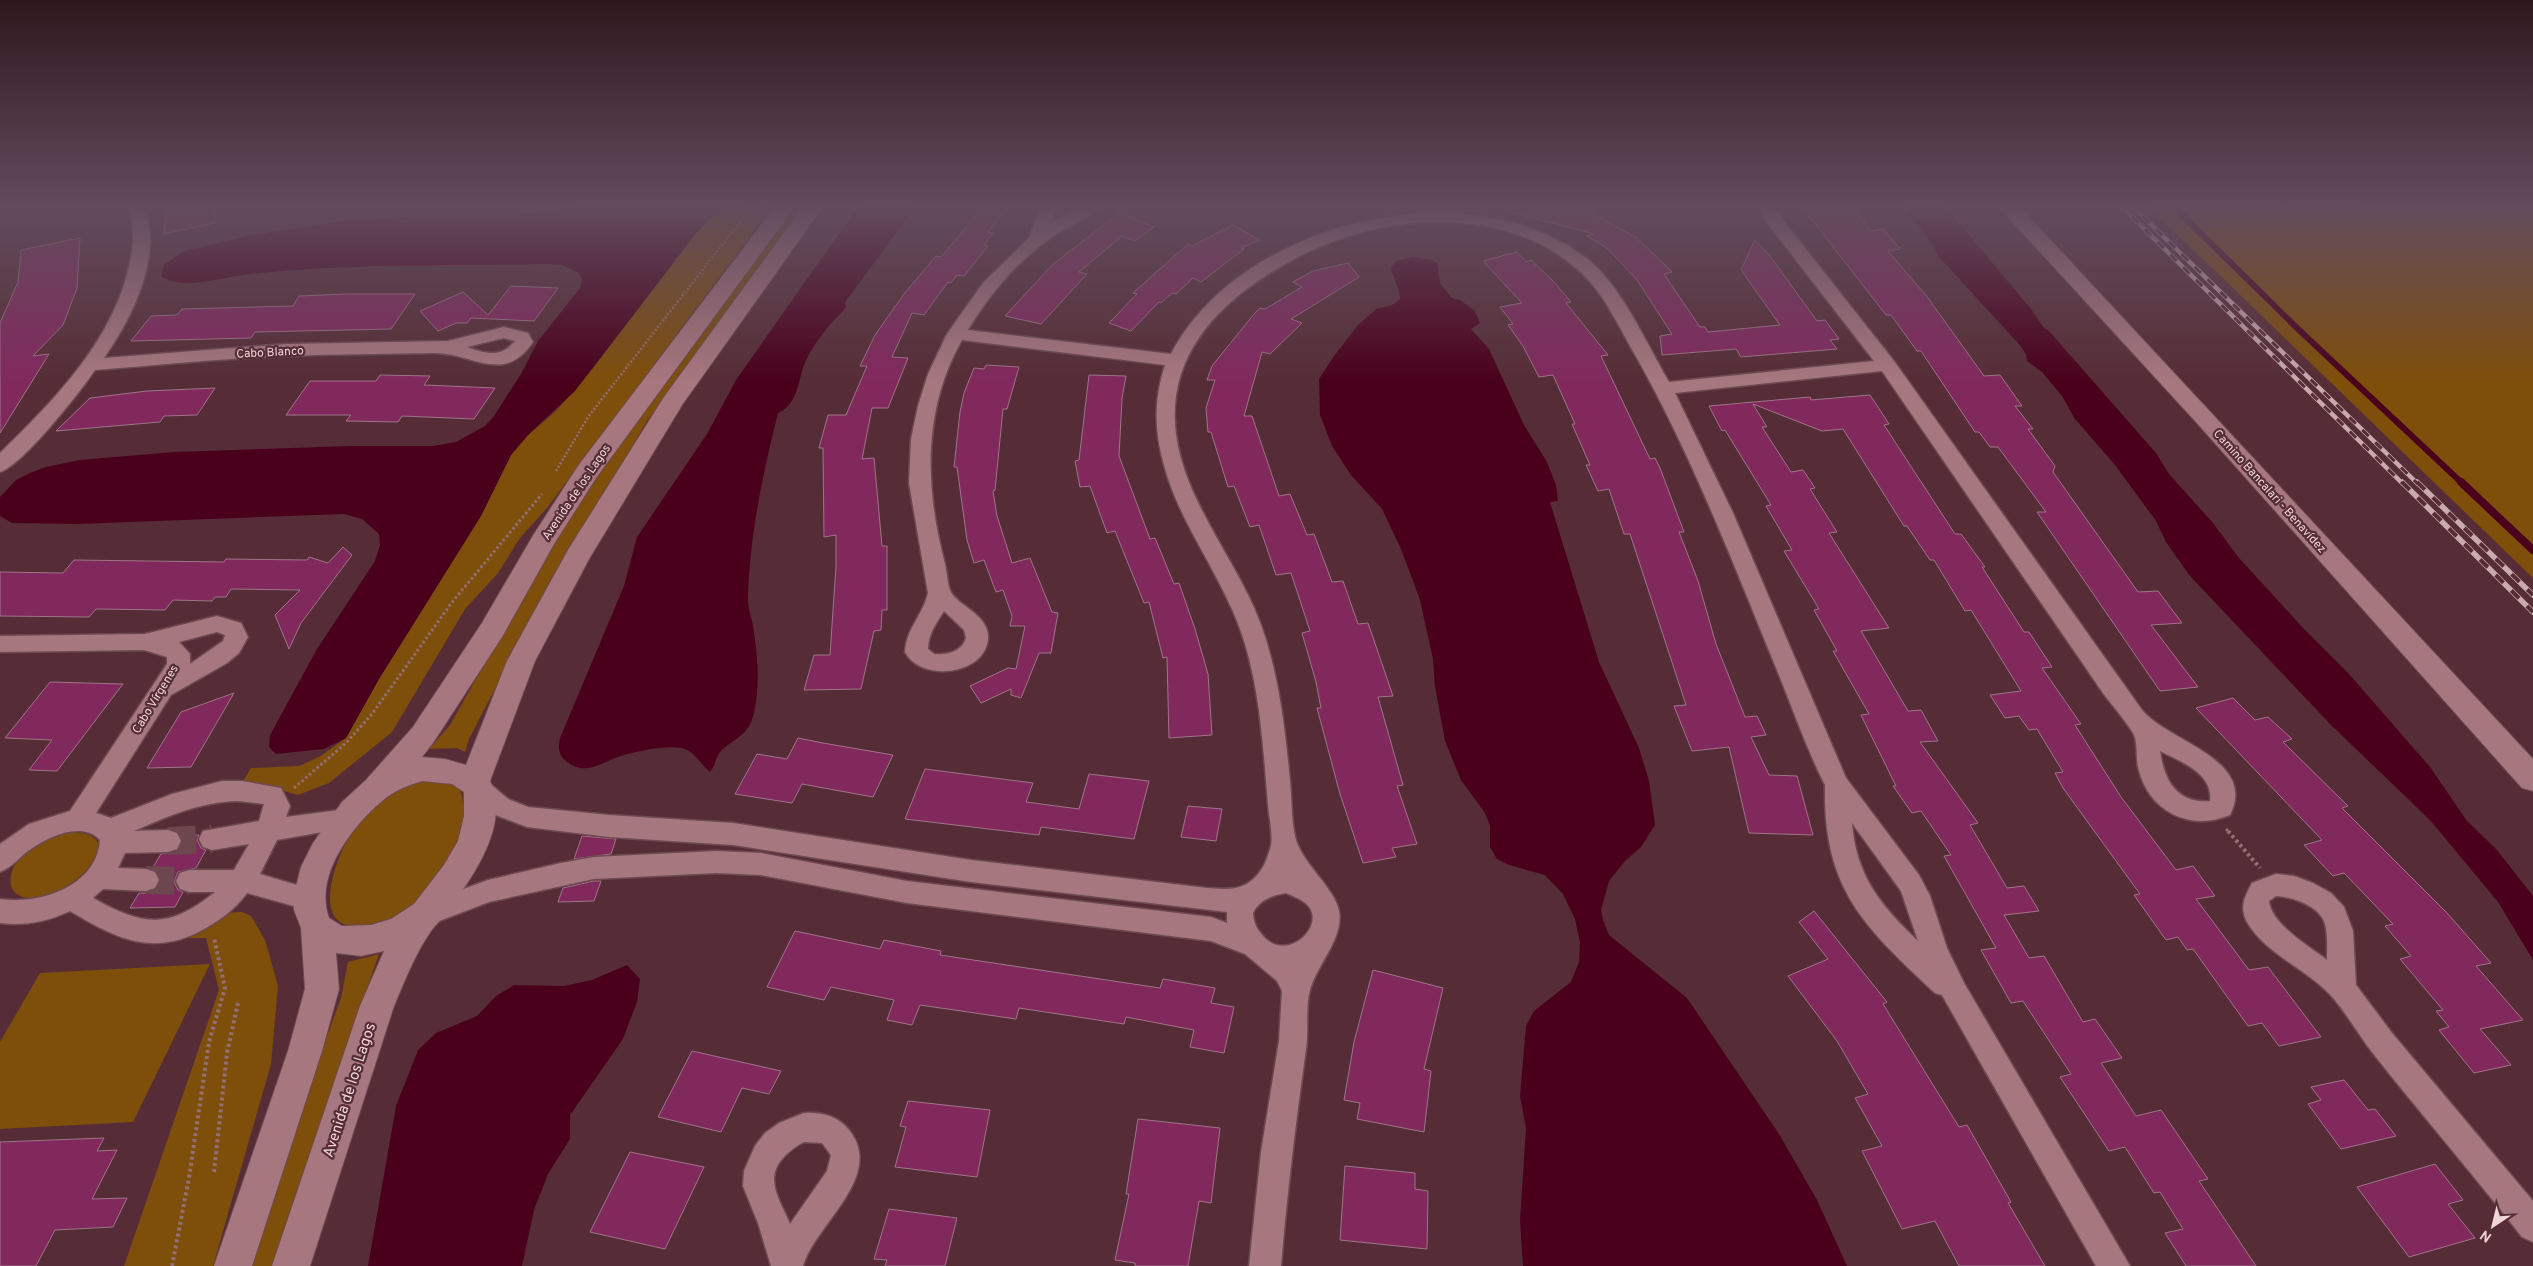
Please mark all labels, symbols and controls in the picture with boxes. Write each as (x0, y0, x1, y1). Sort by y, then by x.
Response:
street label: Cabo Blanco (236, 343, 305, 363)
street label: Camino Bancalari - Benavídez (2209, 426, 2329, 557)
street label: Avenida de los Lagos (539, 442, 615, 544)
street label: Cabo Vírgenes (129, 662, 183, 737)
street label: Avenida de los Lagos (320, 1021, 381, 1160)
north arrow (2468, 1201, 2518, 1251)
text: N (2477, 1226, 2495, 1245)

